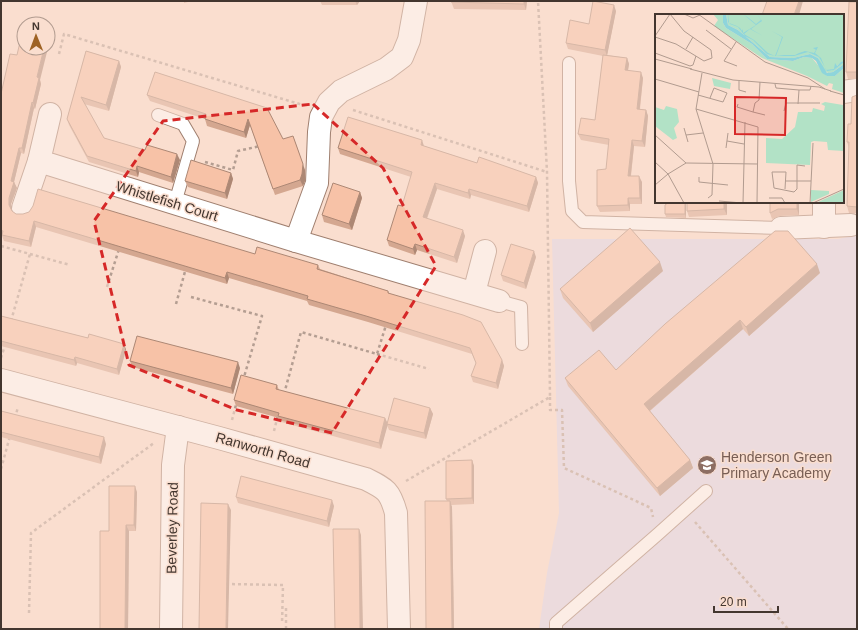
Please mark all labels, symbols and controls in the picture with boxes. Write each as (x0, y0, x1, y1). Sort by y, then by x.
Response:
inset map (655, 14, 844, 203)
north arrow (16, 16, 56, 56)
text: N (32, 20, 40, 32)
street label: Whistlefish Court (114, 178, 220, 224)
street label: Ranworth Road (214, 429, 312, 471)
place label: Henderson Green Primary Academy (721, 449, 832, 481)
school or university icon: Henderson Green Primary Academy (696, 454, 718, 476)
street label: Beverley Road (163, 482, 181, 574)
scale bar (714, 588, 778, 614)
text: 20 m (720, 595, 747, 609)

